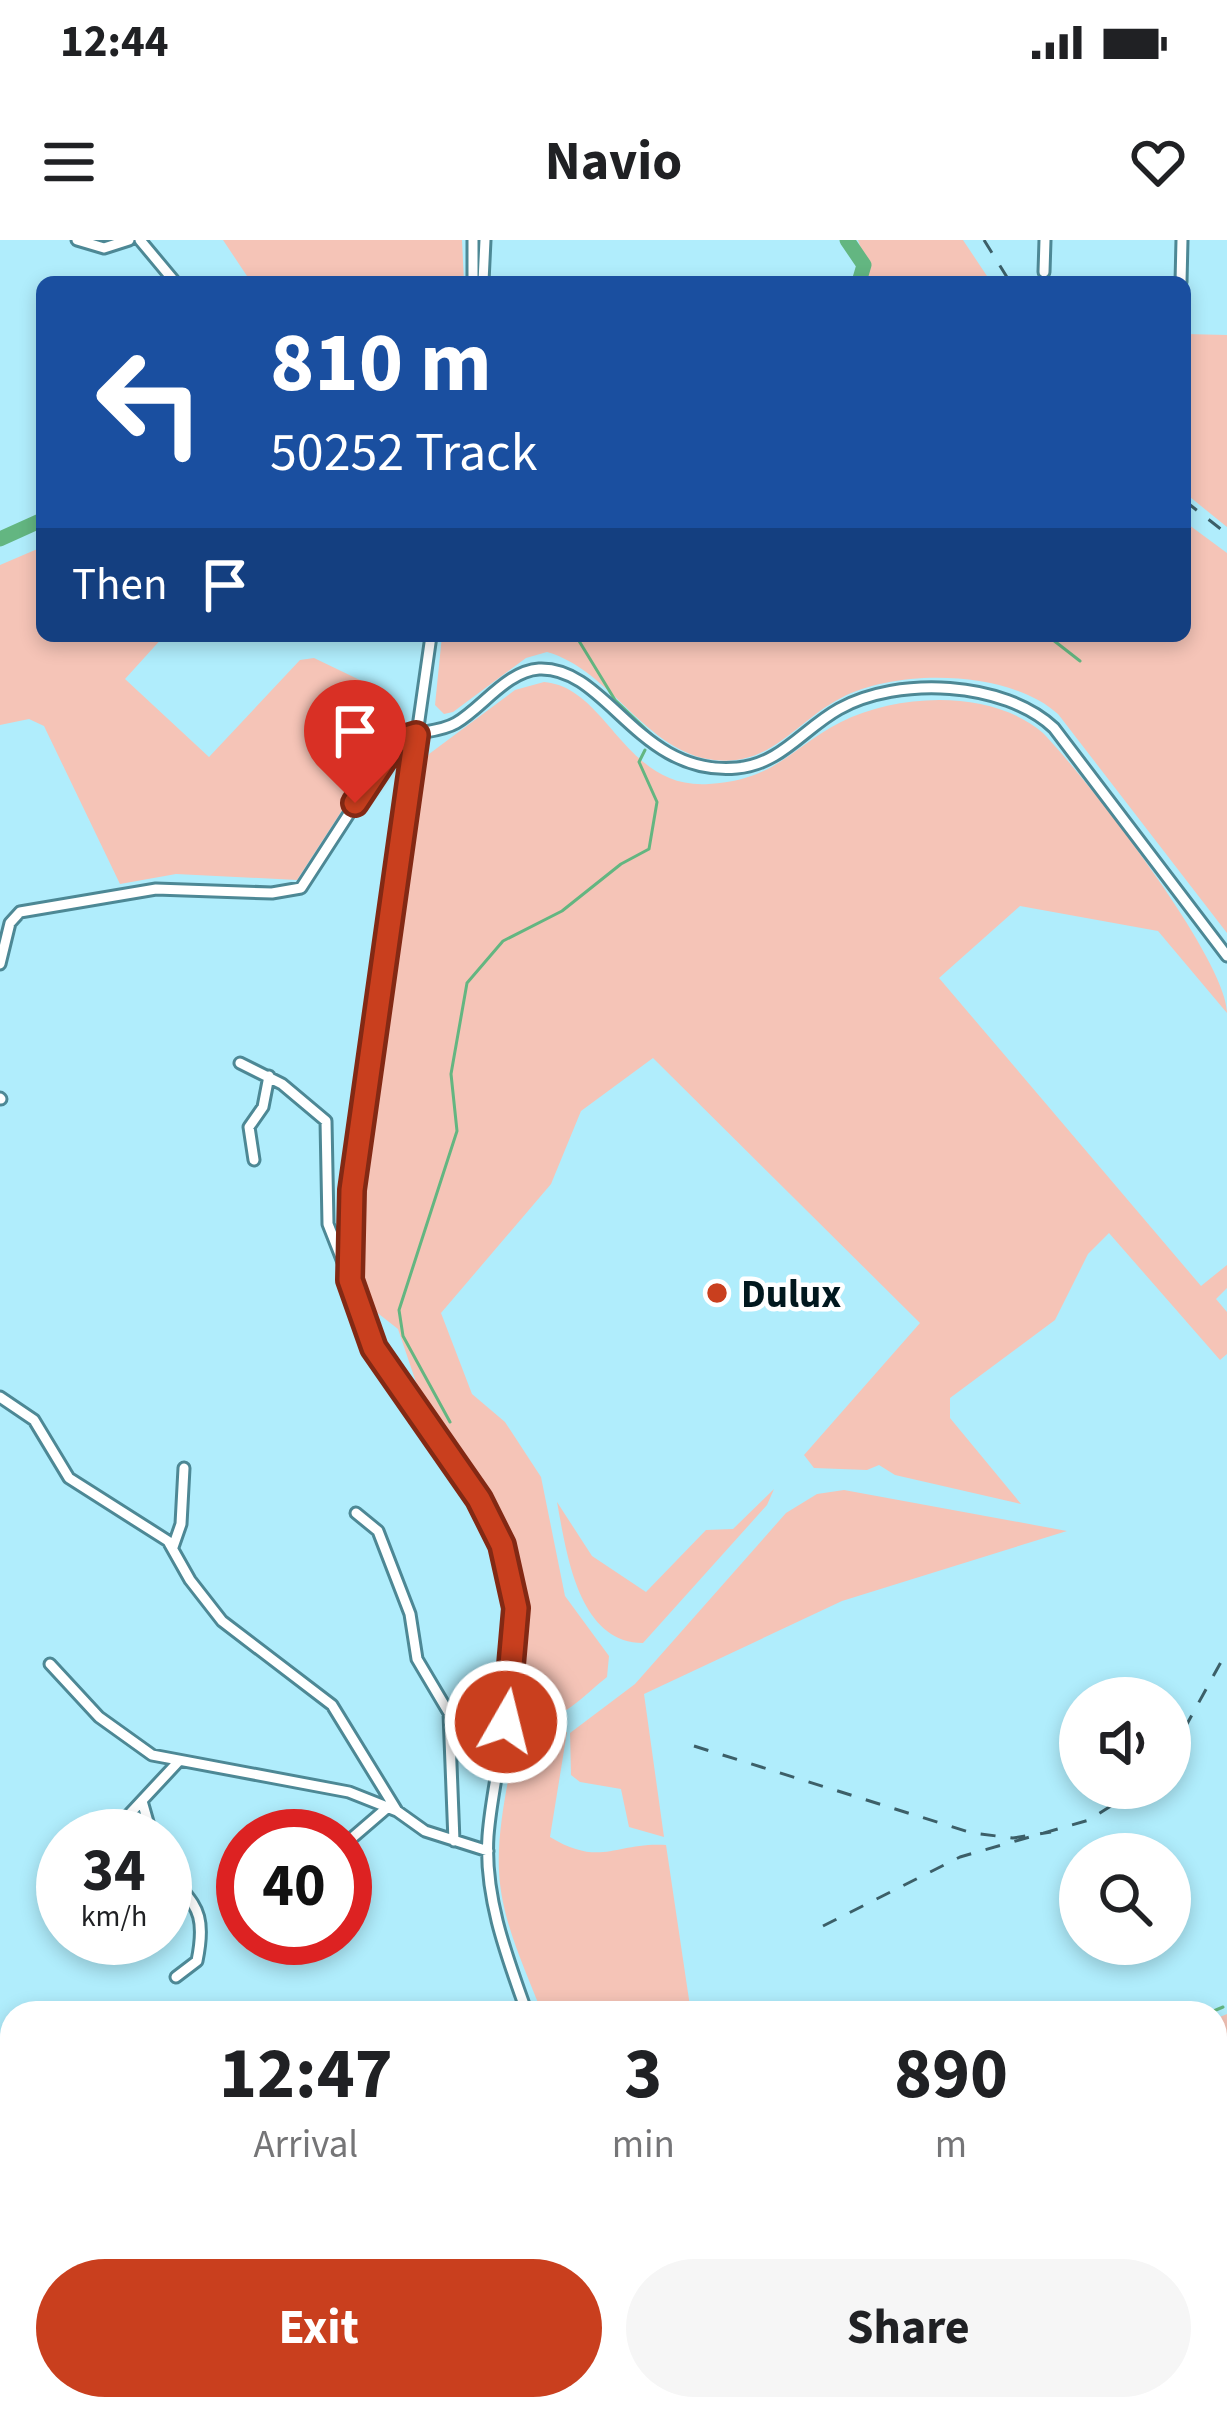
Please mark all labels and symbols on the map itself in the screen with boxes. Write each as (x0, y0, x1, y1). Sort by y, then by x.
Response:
pin (304, 680, 406, 803)
place label: Dulux (741, 1267, 841, 1323)
marker: Dulux (704, 1280, 730, 1306)
position arrow (443, 1659, 569, 1785)
speed limit sign: 40 (216, 1809, 372, 1965)

